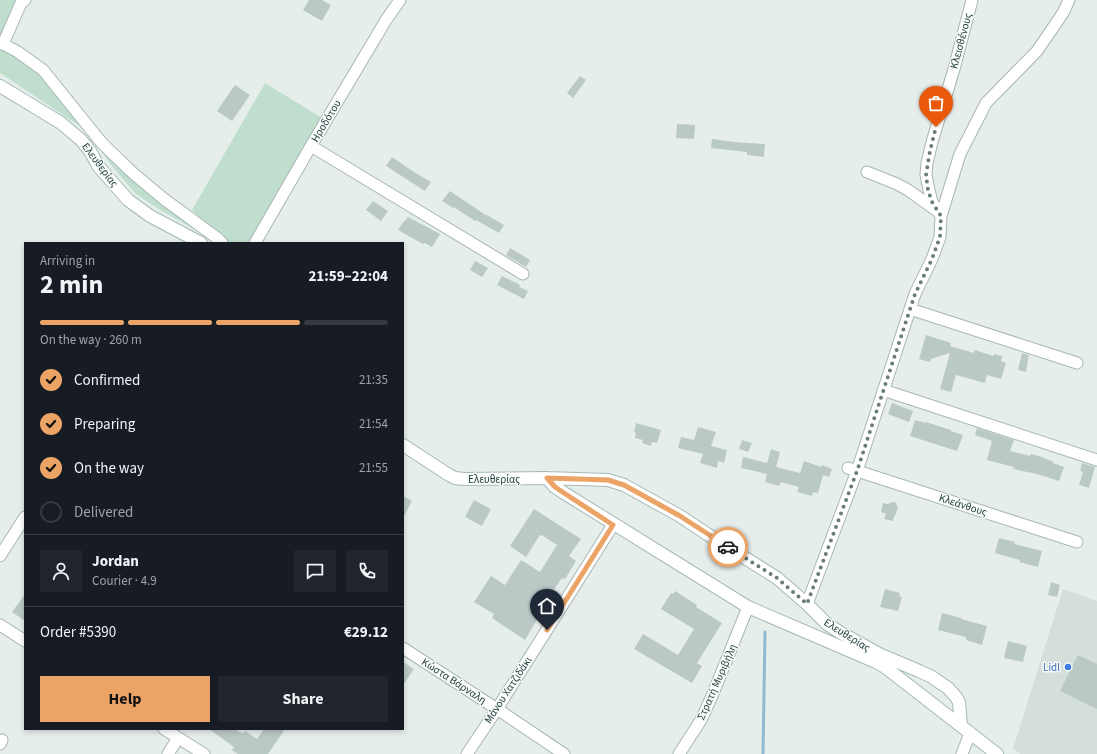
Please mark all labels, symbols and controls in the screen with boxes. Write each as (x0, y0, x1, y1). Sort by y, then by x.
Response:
street label: Κλεισθένους (946, 11, 976, 71)
pin (919, 86, 953, 127)
icon: bag (925, 92, 947, 114)
street label: Ηροδότου (307, 97, 345, 145)
street label: Ελευθερίας (78, 140, 122, 190)
text: Arriving in (40, 252, 95, 270)
text: 2 min (40, 266, 103, 303)
text: 21:59–22:04 (308, 266, 388, 287)
text: On the way · 260 m (40, 331, 142, 349)
icon: check (40, 369, 62, 391)
text: Confirmed (74, 370, 140, 391)
text: 21:35 (359, 371, 388, 389)
icon: check (40, 413, 62, 435)
text: Preparing (74, 414, 135, 435)
text: 21:54 (359, 415, 388, 433)
icon: check (40, 457, 62, 479)
text: On the way (74, 458, 144, 479)
text: 21:55 (359, 459, 388, 477)
street label: Ελευθερίας (468, 472, 520, 487)
street label: Κλεάνθους (937, 490, 989, 520)
text: Delivered (74, 502, 133, 523)
courier (708, 527, 748, 567)
icon: car (717, 536, 739, 558)
button: person (40, 550, 82, 592)
button: chat (294, 550, 336, 592)
button: phone (346, 550, 388, 592)
text: Jordan (92, 551, 139, 572)
text: Courier · 4.9 (92, 572, 157, 590)
pin (530, 589, 564, 630)
icon: home (536, 595, 558, 617)
street label: Ελευθερίας (821, 615, 873, 655)
text: Order #5390 (40, 622, 116, 643)
text: €29.12 (344, 622, 388, 643)
street label: Στρατή Μυριβήλη (694, 642, 740, 722)
street label: Μάνου Χατζιδάκι (481, 653, 535, 726)
street label: Κώστα Βάρναλη (419, 654, 489, 708)
place label: Lidl (1043, 660, 1060, 675)
marker: Lidl (1063, 662, 1073, 672)
button: Help (40, 676, 210, 722)
button: Share (218, 676, 388, 722)

